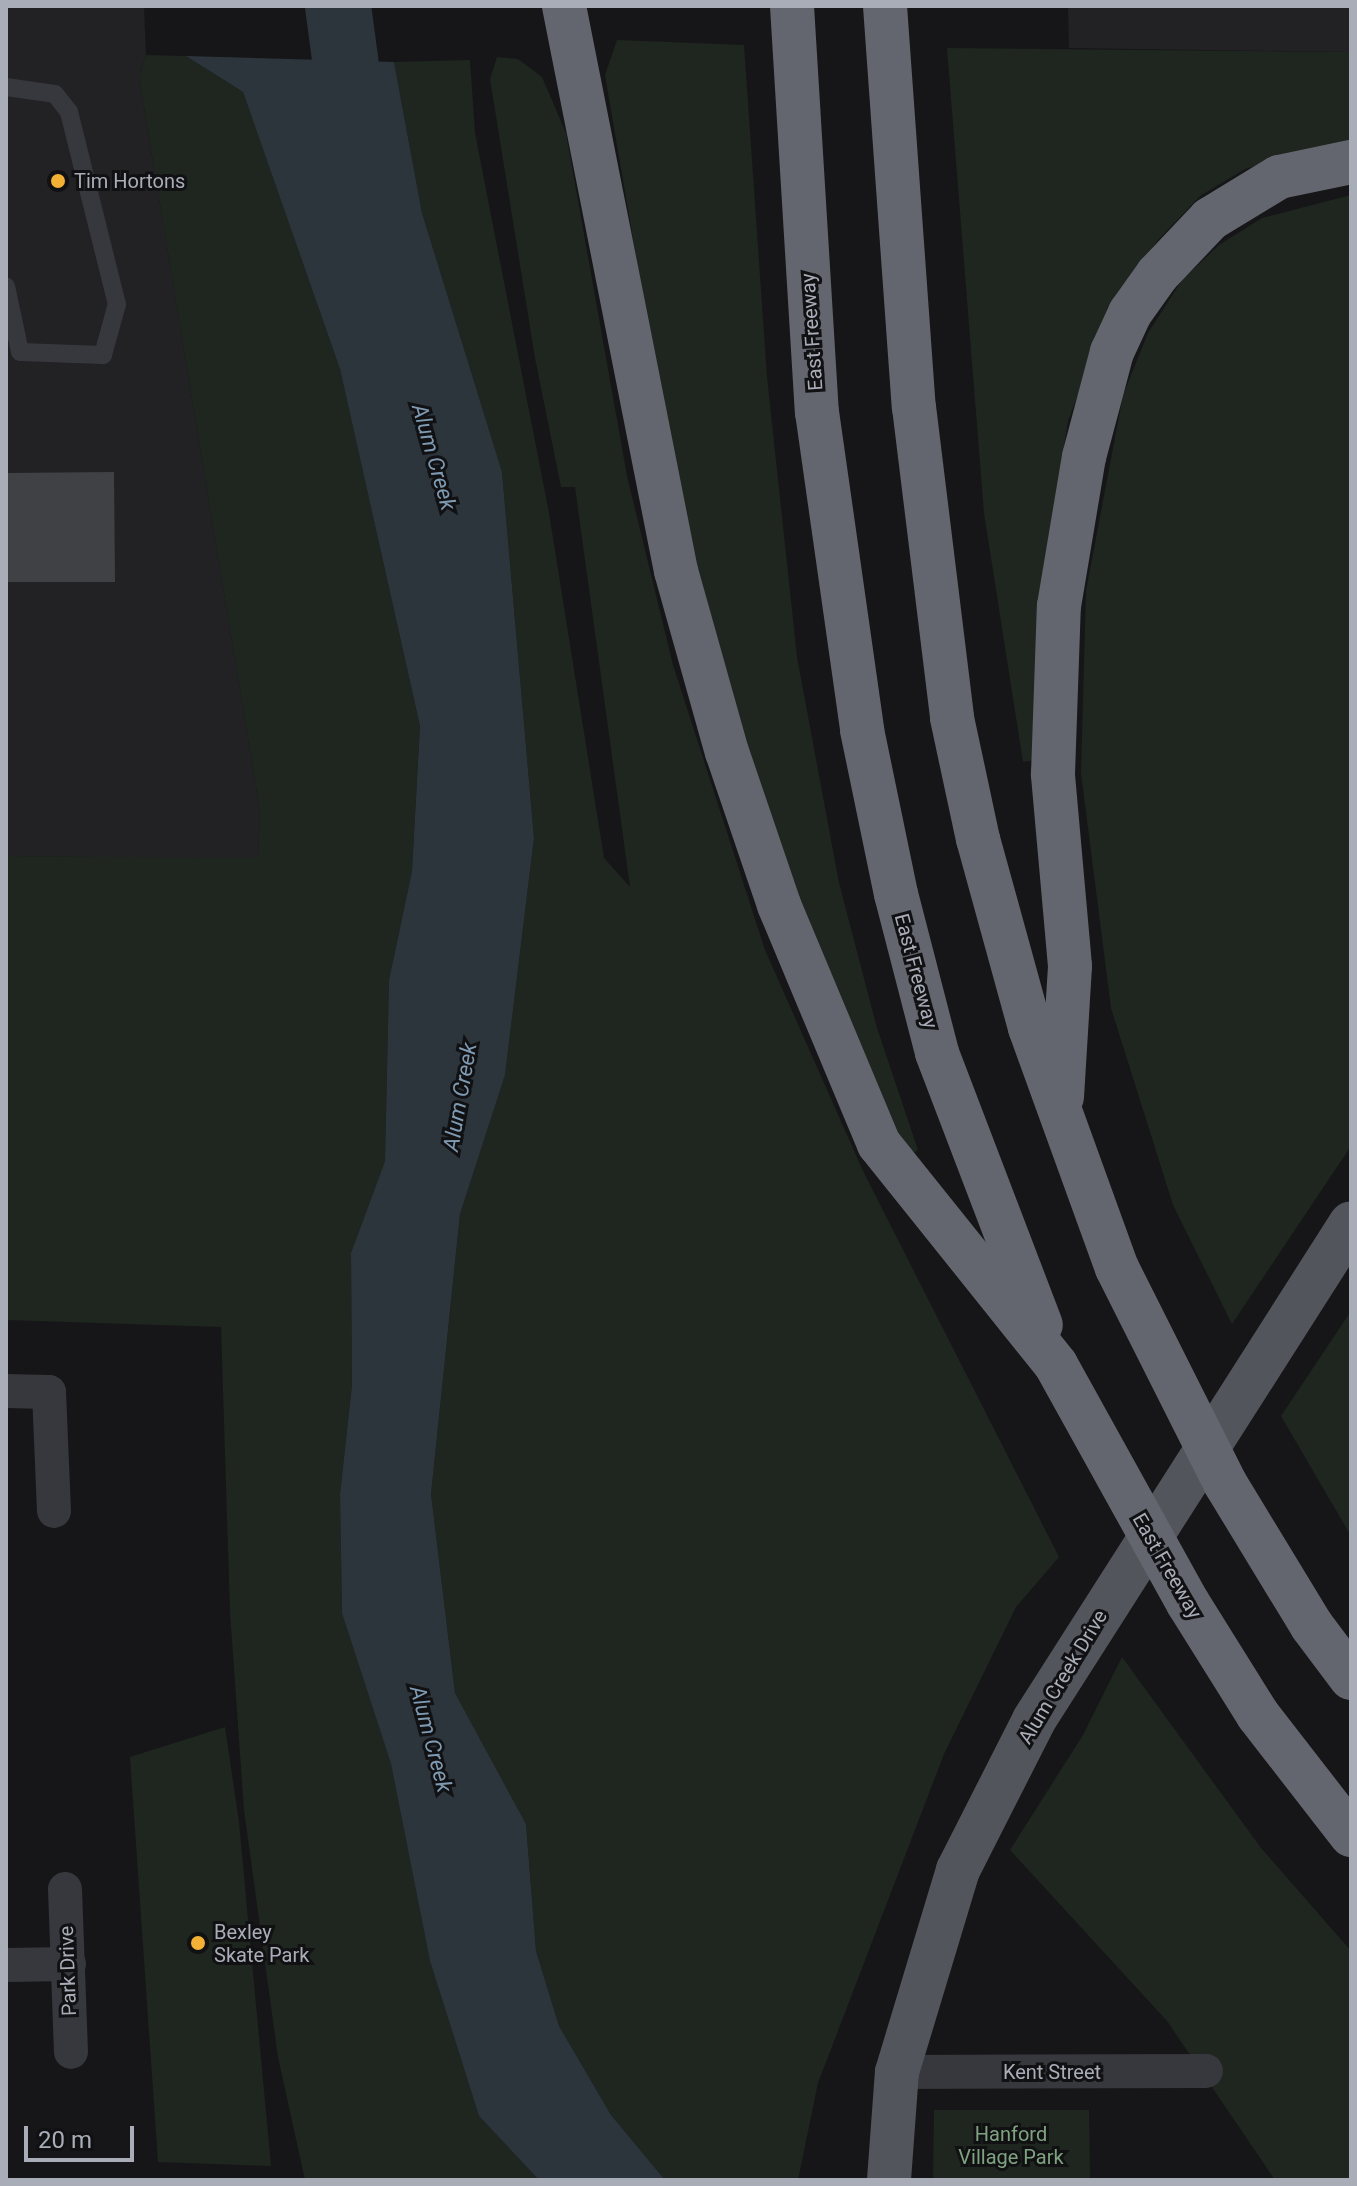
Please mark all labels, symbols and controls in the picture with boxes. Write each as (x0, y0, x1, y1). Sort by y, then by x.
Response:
place label: Tim Hortons (74, 169, 185, 193)
marker: Tim Hortons (49, 172, 67, 190)
street label: East Freeway (796, 272, 828, 392)
water label: Alum Creek (406, 401, 462, 513)
street label: East Freeway (889, 911, 943, 1031)
water label: Alum Creek (438, 1041, 482, 1153)
street label: East Freeway (1127, 1509, 1207, 1623)
street label: Alum Creek Drive (1013, 1606, 1113, 1748)
water label: Alum Creek (404, 1683, 458, 1795)
place label: Bexley Skate Park (214, 1920, 309, 1967)
street label: Park Drive (54, 1926, 82, 2016)
marker: Bexley Skate Park (189, 1934, 207, 1952)
street label: Kent Street (1003, 2060, 1101, 2084)
scale bar (28, 2110, 138, 2160)
park label: Hanford Village Park (958, 2122, 1064, 2169)
text: 20 m (38, 2126, 92, 2154)

